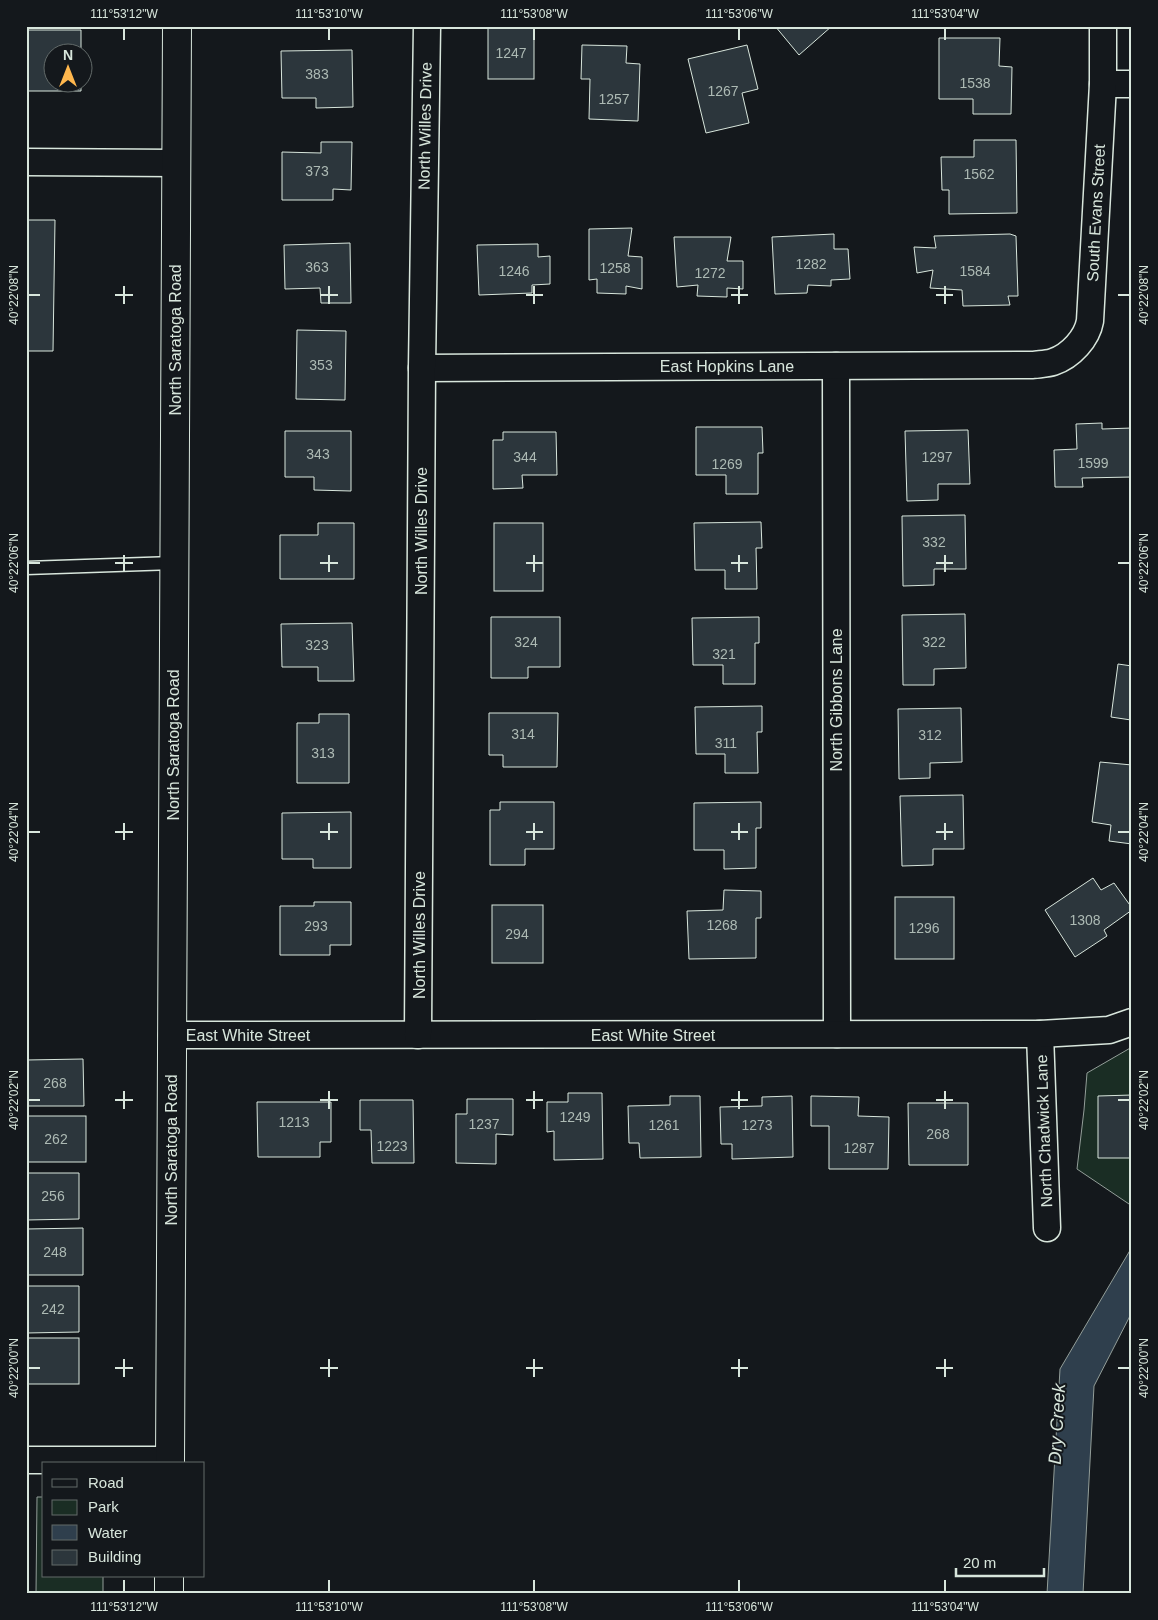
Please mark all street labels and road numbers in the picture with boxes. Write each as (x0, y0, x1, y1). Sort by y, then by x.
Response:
street label: North Willes Drive (415, 62, 435, 190)
street label: South Evans Street (1084, 143, 1108, 282)
street label: North Saratoga Road (167, 264, 184, 416)
street label: East Hopkins Lane (660, 358, 794, 375)
street label: North Willes Drive (413, 467, 430, 595)
street label: North Gibbons Lane (828, 628, 845, 772)
street label: North Saratoga Road (165, 669, 182, 821)
street label: North Willes Drive (411, 871, 428, 999)
street label: East White Street (186, 1027, 311, 1044)
street label: East White Street (591, 1027, 716, 1044)
street label: North Chadwick Lane (1033, 1054, 1055, 1208)
street label: North Saratoga Road (163, 1074, 180, 1226)

